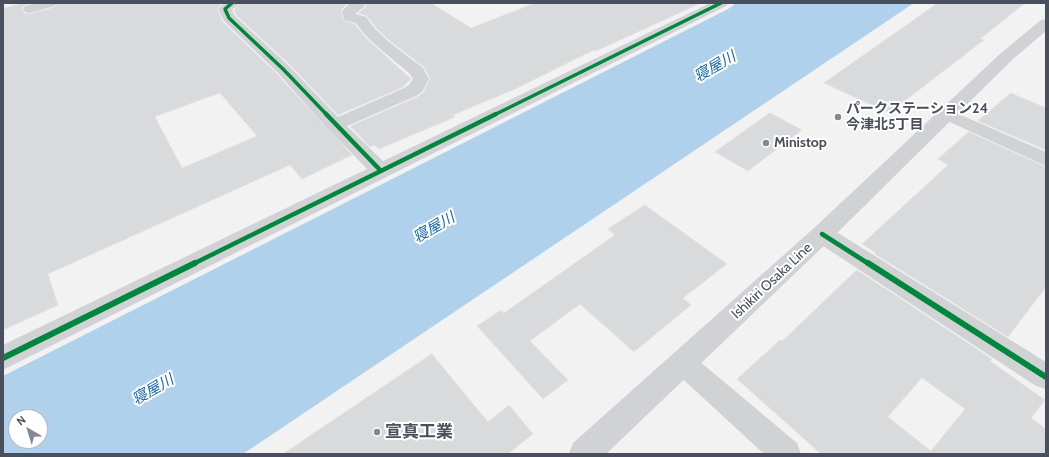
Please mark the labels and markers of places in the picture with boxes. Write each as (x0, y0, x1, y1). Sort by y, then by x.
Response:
place label: パークステーション24 今津北5丁目 (846, 101, 988, 134)
marker: パークステーション24 今津北5丁目 (833, 112, 843, 122)
place label: Ministop (774, 135, 827, 151)
marker: Ministop (761, 138, 771, 148)
place label: 宣真工業 (385, 422, 453, 442)
marker: 宣真工業 (372, 427, 382, 437)

